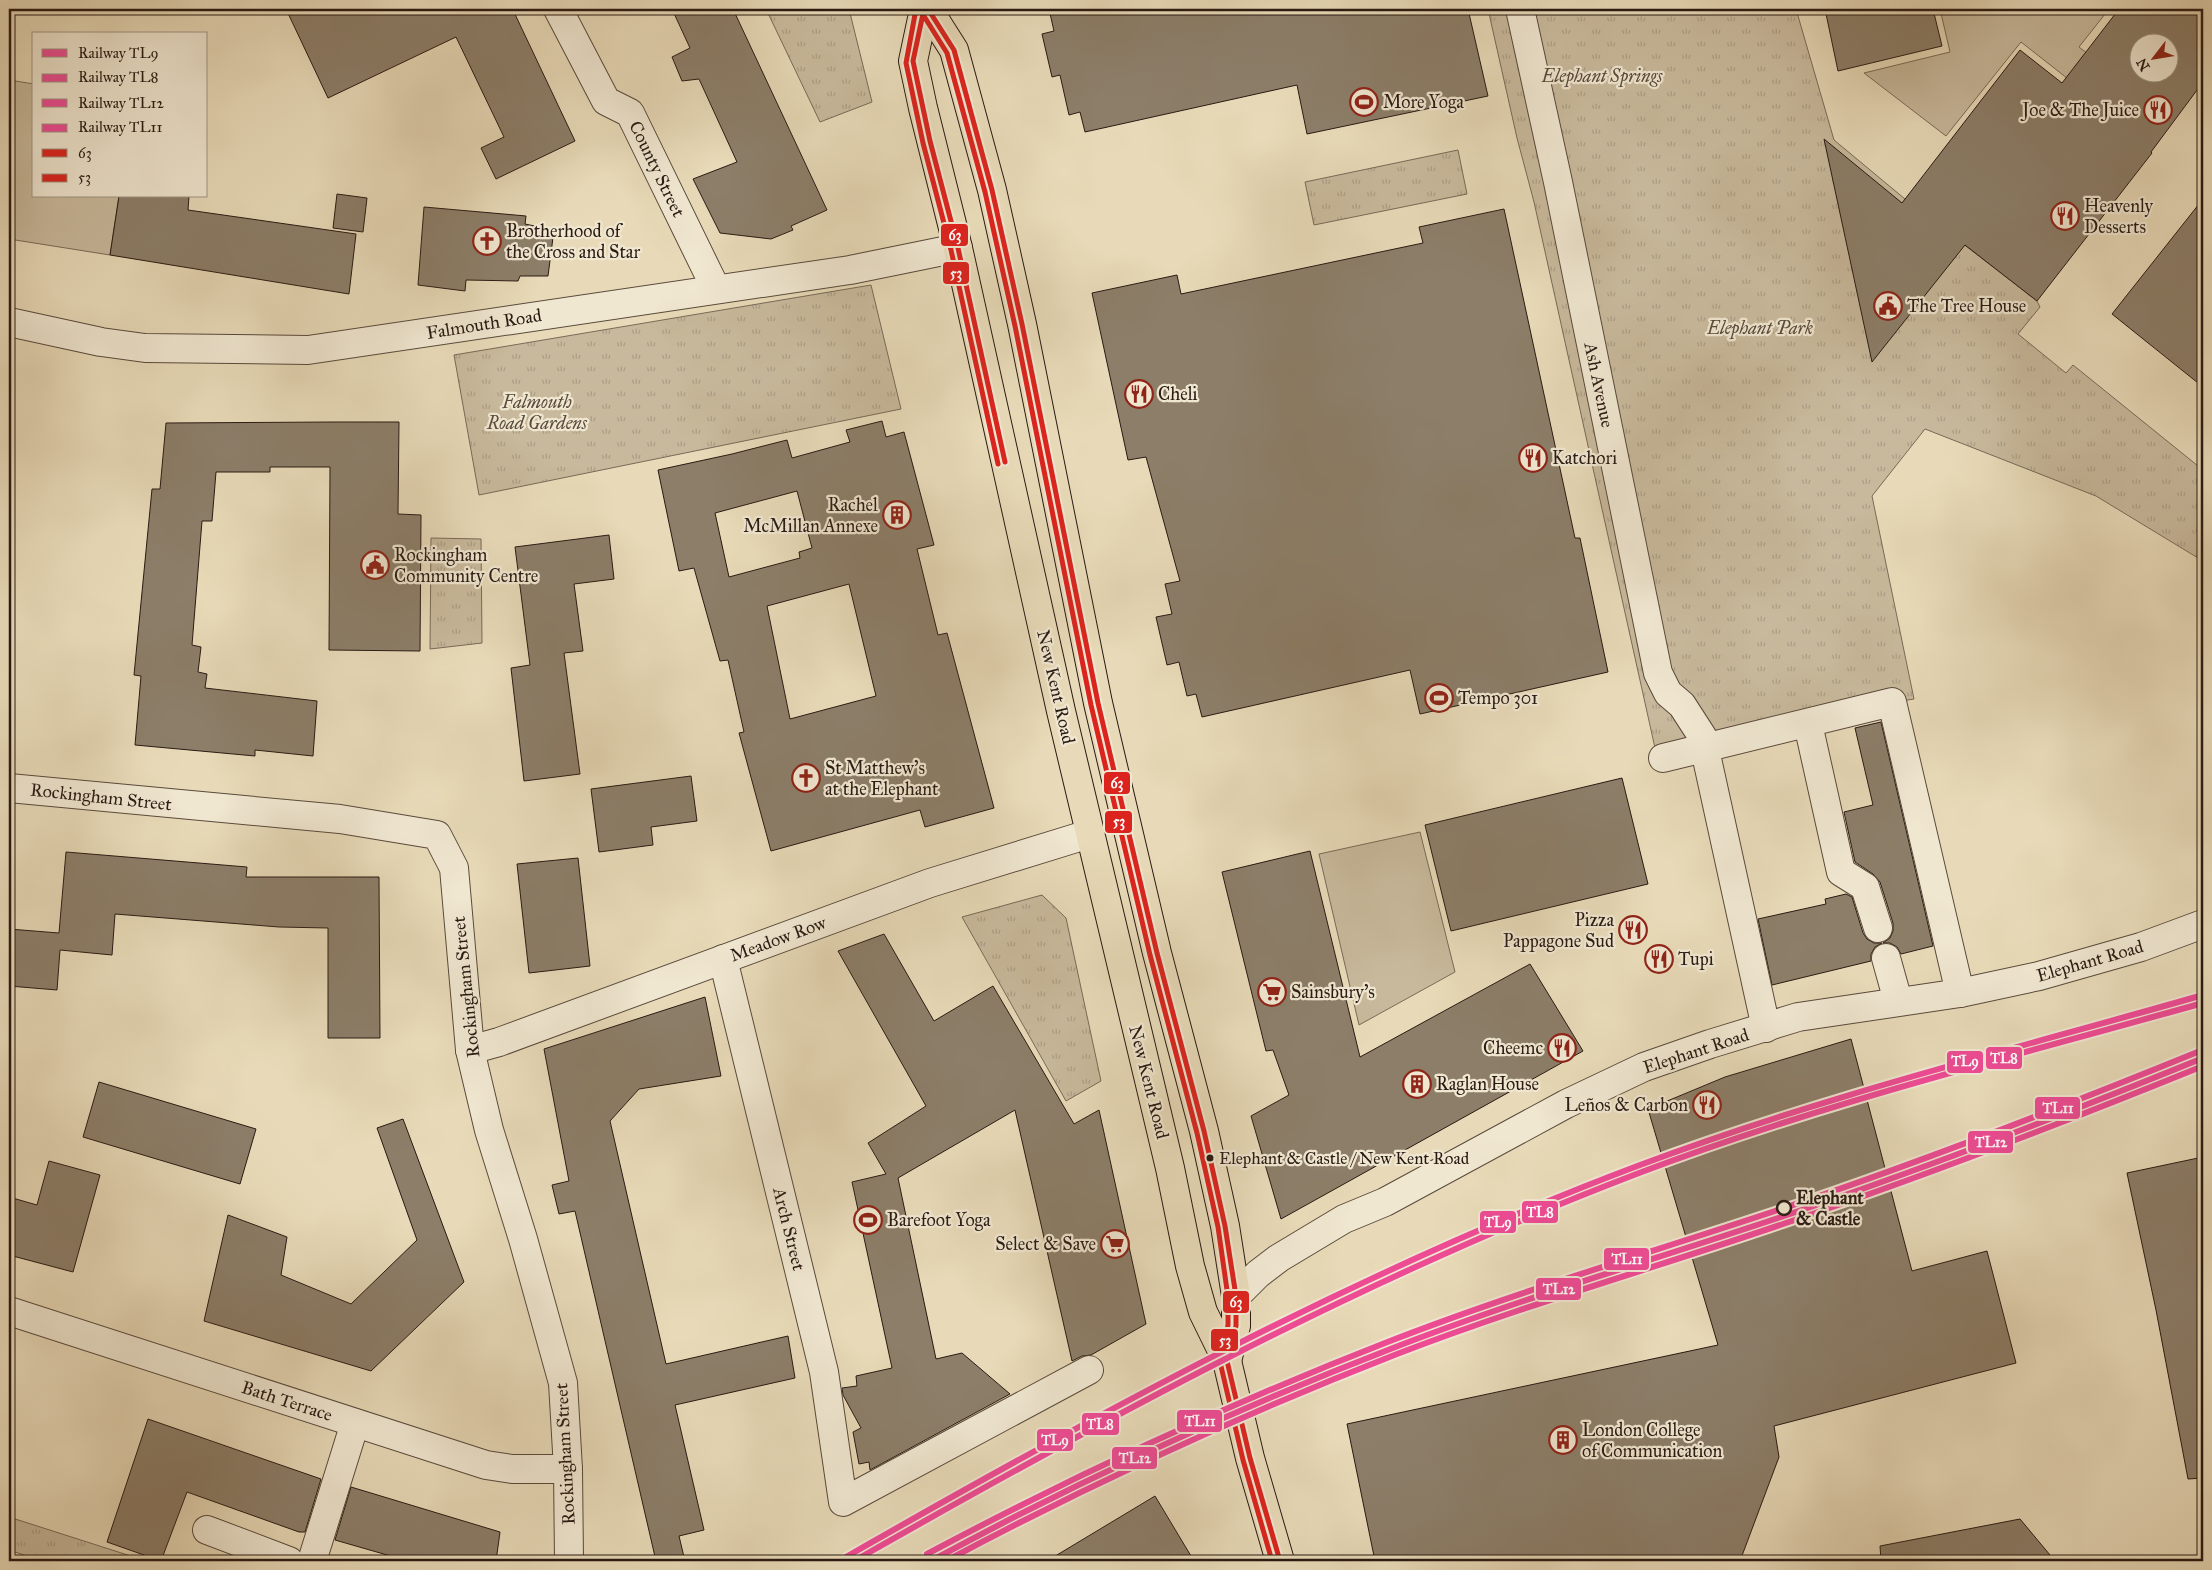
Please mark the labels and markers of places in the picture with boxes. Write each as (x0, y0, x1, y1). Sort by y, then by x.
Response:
sports icon: More Yoga (1349, 87, 1379, 117)
place label: More Yoga (1383, 91, 1464, 114)
restaurant icon: Joe & The Juice (2143, 95, 2173, 125)
place label: Joe & The Juice (2020, 99, 2139, 122)
place label: Heavenly Desserts (2084, 195, 2154, 238)
restaurant icon: Heavenly Desserts (2050, 201, 2080, 231)
place label: Brotherhood of the Cross and Star (506, 220, 640, 263)
church icon: Brotherhood of the Cross and Star (472, 226, 502, 256)
public building icon: The Tree House (1873, 291, 1903, 321)
place label: The Tree House (1907, 295, 2026, 317)
restaurant icon: Cheli (1124, 379, 1154, 409)
place label: Cheli (1158, 383, 1198, 405)
restaurant icon: Katchori (1518, 443, 1548, 473)
place label: Katchori (1552, 447, 1617, 469)
place label: Rachel McMillan Annexe (743, 494, 878, 537)
building icon: Rachel McMillan Annexe (882, 500, 912, 530)
place label: Rockingham Community Centre (394, 544, 538, 587)
public building icon: Rockingham Community Centre (360, 550, 390, 580)
sports icon: Tempo 301 (1424, 683, 1454, 713)
place label: Tempo 301 (1458, 687, 1538, 709)
place label: St Matthew's at the Elephant (825, 757, 939, 800)
church icon: St Matthew's at the Elephant (791, 763, 821, 793)
place label: Pizza Pappagone Sud (1503, 909, 1614, 953)
restaurant icon: Pizza Pappagone Sud (1618, 915, 1648, 945)
restaurant icon: Tupi (1644, 944, 1674, 974)
place label: Tupi (1678, 948, 1714, 970)
supermarket icon: Sainsbury's (1257, 977, 1287, 1007)
place label: Sainsbury's (1291, 981, 1375, 1003)
restaurant icon: Cheemc (1547, 1033, 1577, 1063)
place label: Cheemc (1483, 1037, 1543, 1059)
building icon: Raglan House (1402, 1069, 1432, 1099)
place label: Raglan House (1436, 1073, 1539, 1096)
restaurant icon: Leños & Carbon (1692, 1090, 1722, 1120)
place label: Leños & Carbon (1564, 1094, 1688, 1116)
place label: Elephant & Castle / New Kent Road (1219, 1148, 1470, 1169)
marker: Elephant & Castle / New Kent Road (1205, 1153, 1215, 1163)
place label: Elephant & Castle (1796, 1187, 1864, 1230)
marker: Elephant & Castle (1776, 1200, 1792, 1216)
sports icon: Barefoot Yoga (853, 1205, 883, 1235)
place label: Barefoot Yoga (887, 1209, 991, 1232)
supermarket icon: Select & Save (1100, 1229, 1130, 1259)
place label: Select & Save (995, 1233, 1096, 1255)
place label: London College of Communication (1582, 1419, 1722, 1462)
building icon: London College of Communication (1548, 1425, 1578, 1455)

